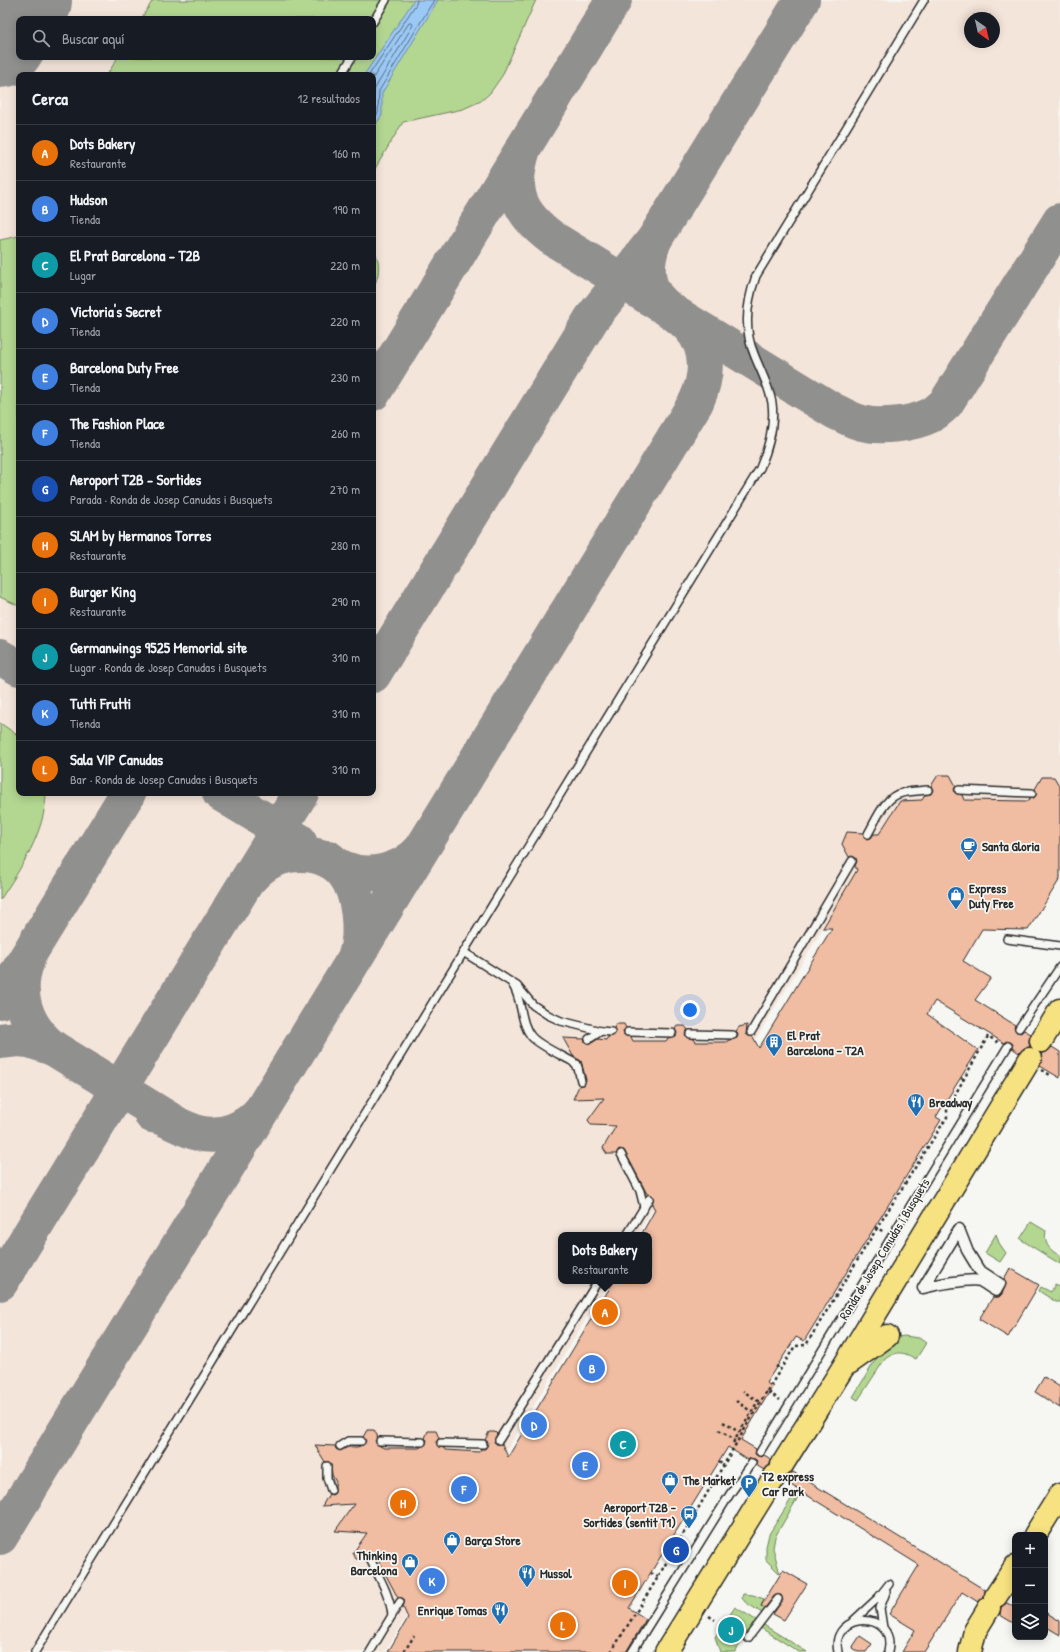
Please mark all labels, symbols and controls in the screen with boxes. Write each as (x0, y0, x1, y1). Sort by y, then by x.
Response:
north arrow (964, 12, 1000, 48)
search box (16, 16, 376, 60)
icon: search (30, 27, 52, 49)
text: Buscar aquí (62, 28, 125, 49)
text: Cerca (32, 87, 68, 110)
text: 12 resultados (297, 89, 360, 107)
text: Dots Bakery (70, 133, 135, 154)
text: A (42, 144, 48, 162)
text: 160 m (332, 144, 360, 162)
text: Restaurante (70, 154, 126, 172)
text: Hudson (70, 189, 107, 210)
text: B (42, 200, 48, 218)
text: 190 m (333, 200, 360, 218)
text: Tienda (70, 210, 100, 228)
text: El Prat Barcelona – T2B (70, 245, 200, 266)
text: C (41, 256, 49, 274)
text: 220 m (330, 256, 360, 274)
text: Lugar (70, 266, 96, 284)
text: Victoria's Secret (70, 301, 161, 322)
text: D (42, 312, 48, 330)
text: 220 m (330, 312, 360, 330)
text: Tienda (70, 322, 100, 340)
text: Barcelona Duty Free (70, 357, 179, 378)
text: E (42, 368, 48, 386)
text: 230 m (330, 368, 360, 386)
text: Tienda (70, 378, 100, 396)
text: The Fashion Place (70, 413, 165, 434)
text: F (43, 424, 47, 442)
text: 260 m (331, 424, 360, 442)
text: Tienda (70, 434, 100, 452)
text: Aeroport T2B - Sortides (70, 469, 201, 490)
text: G (42, 480, 48, 498)
text: 270 m (330, 480, 360, 498)
text: Parada · Ronda de Josep Canudas i Busquets (70, 490, 272, 508)
text: SLAM by Hermanos Torres (70, 525, 211, 546)
text: H (42, 536, 48, 554)
text: 280 m (331, 536, 360, 554)
text: Restaurante (70, 546, 126, 564)
text: Burger King (70, 581, 136, 602)
text: I (43, 592, 47, 610)
text: 290 m (331, 592, 360, 610)
text: Restaurante (70, 602, 126, 620)
text: Germanwings 9525 Memorial site (70, 637, 247, 658)
text: J (43, 648, 47, 666)
text: 310 m (332, 648, 360, 666)
text: Lugar · Ronda de Josep Canudas i Busquets (70, 658, 267, 676)
text: Tutti Frutti (70, 693, 131, 714)
text: K (42, 704, 48, 722)
text: 310 m (332, 704, 360, 722)
text: Tienda (70, 714, 100, 732)
text: Sala VIP Canudas (70, 749, 163, 770)
text: L (43, 760, 47, 778)
text: 310 m (332, 760, 360, 778)
text: Bar · Ronda de Josep Canudas i Busquets (70, 770, 258, 788)
cafe icon: Santa Gloria (959, 836, 979, 861)
place label: Santa Gloria (982, 837, 1040, 855)
place label: Express Duty Free (969, 879, 1014, 913)
shop icon: Express Duty Free (946, 885, 966, 910)
your location (680, 1000, 700, 1020)
place label: El Prat Barcelona – T2A (787, 1026, 864, 1059)
building icon: El Prat Barcelona – T2A (764, 1032, 784, 1057)
restaurant icon: Breadway (906, 1092, 926, 1117)
place label: Breadway (929, 1093, 973, 1112)
street label: Ronda de Josep Canudas i Busquets (835, 1175, 933, 1323)
popup (558, 1232, 652, 1284)
text: Dots Bakery (572, 1239, 638, 1260)
text: Restaurante (572, 1260, 629, 1278)
pin: A (592, 1297, 618, 1327)
pin: B (579, 1353, 605, 1383)
pin: D (521, 1410, 547, 1440)
pin: C (610, 1429, 636, 1459)
pin: E (572, 1450, 598, 1480)
place label: T2 express Car Park (761, 1467, 814, 1500)
shop icon: The Market (660, 1470, 680, 1495)
place label: The Market (682, 1471, 736, 1489)
parking icon: T2 express Car Park (739, 1473, 759, 1498)
pin: F (451, 1474, 477, 1504)
pin: H (390, 1488, 416, 1518)
place label: Aeroport T2B - Sortides (sentit T1) (583, 1498, 677, 1531)
bus stop icon: Aeroport T2B - Sortides (sentit T1) (679, 1504, 699, 1529)
shop icon: Barça Store (442, 1530, 462, 1555)
place label: Barça Store (465, 1531, 522, 1549)
map controls (1012, 1532, 1048, 1640)
button: + (1012, 1532, 1048, 1568)
pin: G (663, 1535, 689, 1565)
place label: Thinking Barcelona (350, 1546, 398, 1579)
shop icon: Thinking Barcelona (400, 1552, 420, 1577)
restaurant icon: Mussol (517, 1563, 537, 1588)
place label: Mussol (540, 1564, 572, 1582)
pin: K (419, 1566, 445, 1596)
pin: I (612, 1568, 638, 1598)
button: − (1012, 1568, 1048, 1604)
restaurant icon: Enrique Tomas (490, 1600, 510, 1625)
place label: Enrique Tomas (418, 1601, 487, 1620)
button: layers (1012, 1604, 1048, 1640)
pin: L (550, 1610, 576, 1640)
pin: J (718, 1615, 744, 1645)

